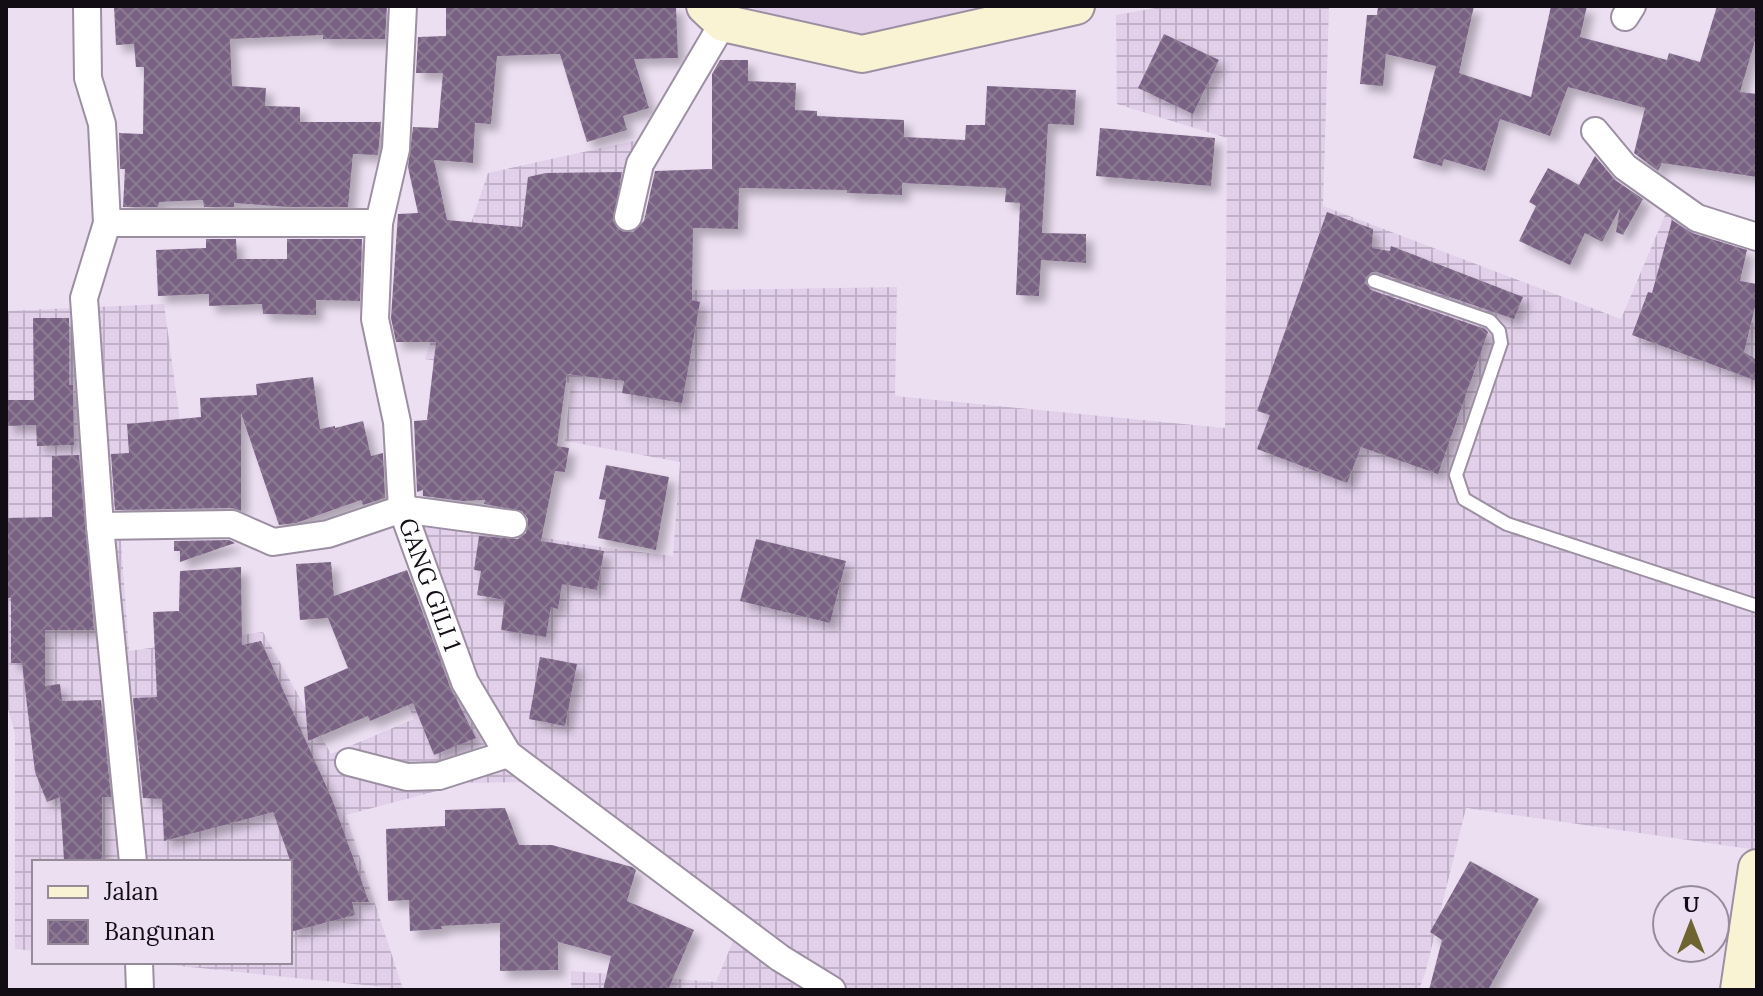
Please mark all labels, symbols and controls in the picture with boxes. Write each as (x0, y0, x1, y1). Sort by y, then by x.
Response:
street label: GANG GILI 1 (392, 514, 468, 655)
legend (32, 860, 292, 964)
text: Jalan (103, 876, 158, 907)
north arrow (1651, 884, 1731, 964)
text: U (1683, 890, 1700, 918)
text: Bangunan (104, 916, 215, 947)

